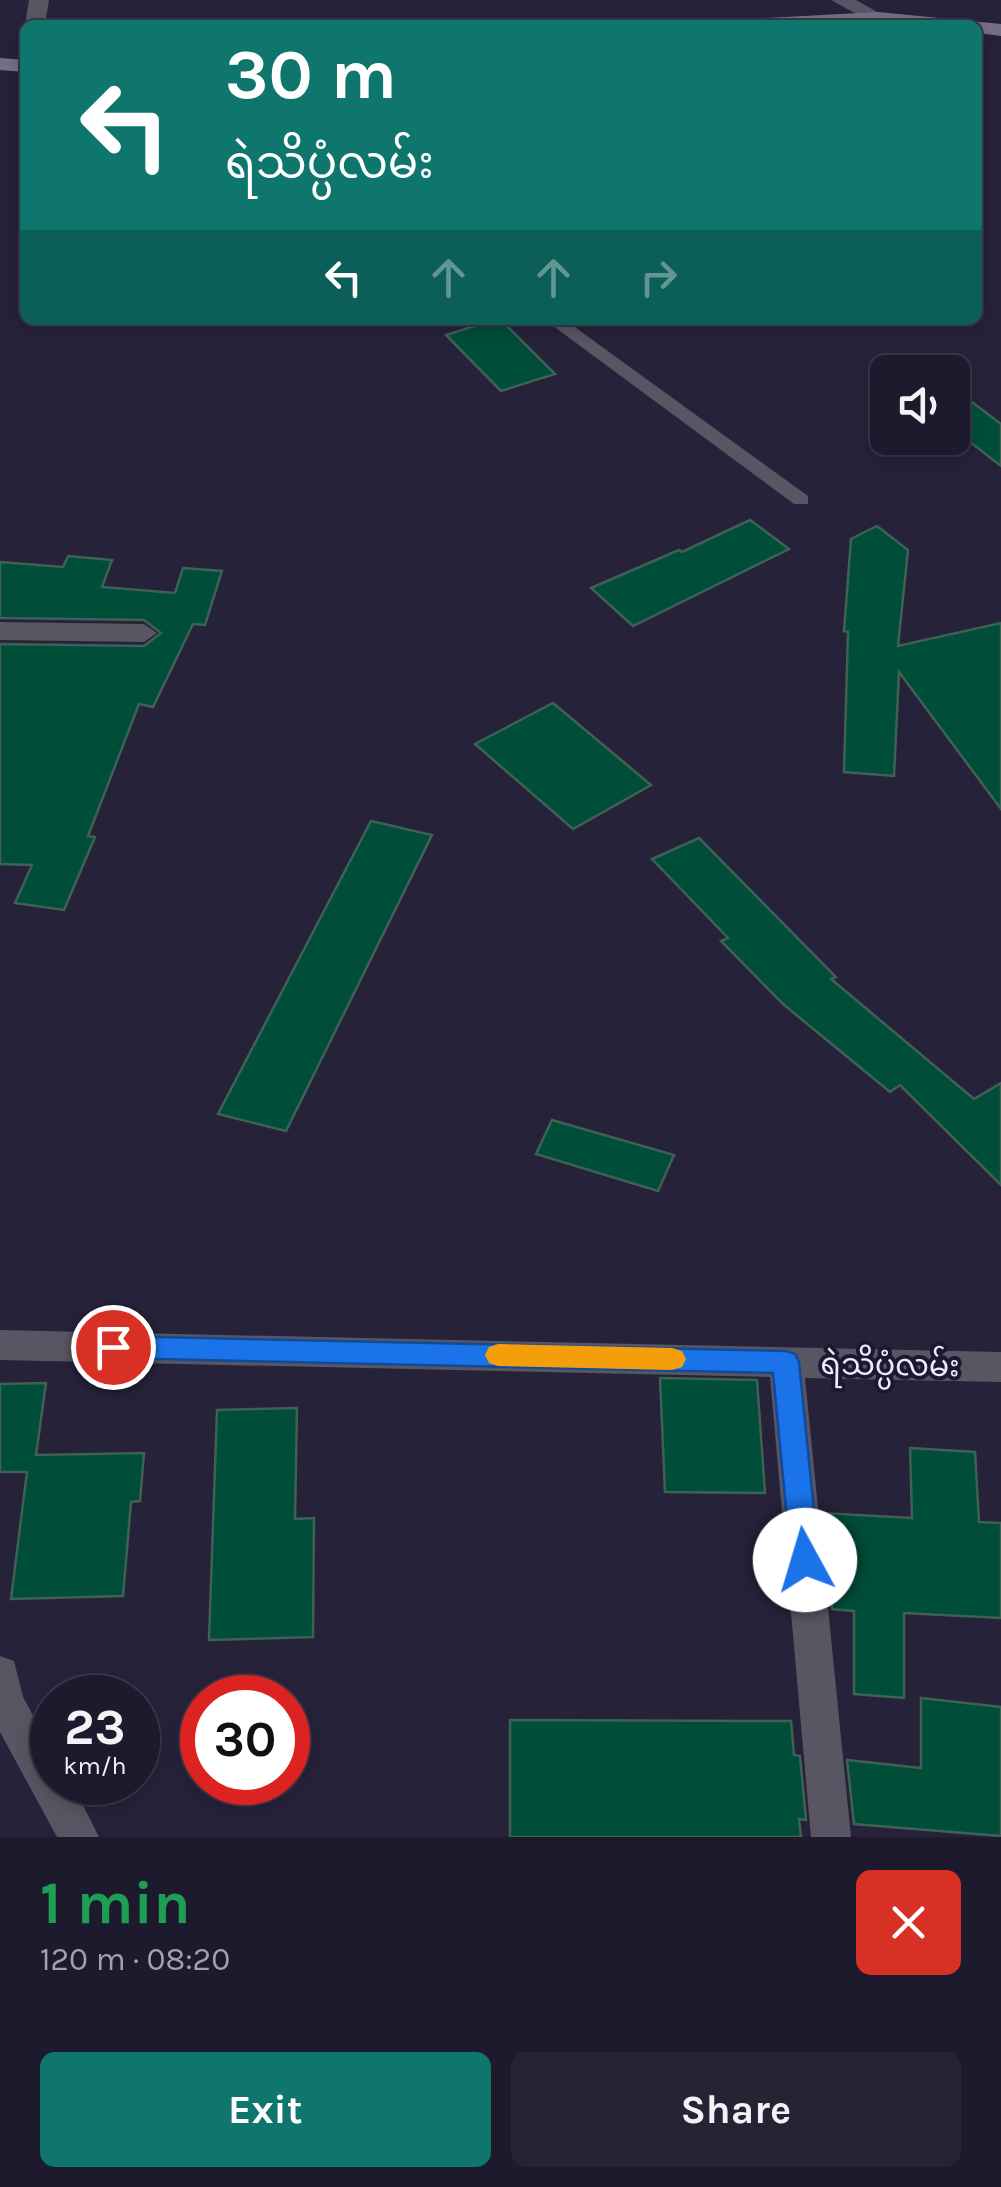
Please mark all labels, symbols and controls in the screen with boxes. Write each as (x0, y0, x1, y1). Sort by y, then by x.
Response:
text: 30 m (225, 34, 397, 116)
icon: left (60, 60, 190, 190)
text: ရဲသိပ္ပံလမ်း (225, 137, 434, 189)
icon: left (316, 250, 371, 305)
icon: ahead (421, 250, 476, 305)
icon: ahead (526, 250, 581, 305)
icon: right (631, 250, 686, 305)
map controls (870, 355, 970, 455)
button: sound (870, 355, 970, 455)
pin (71, 1305, 156, 1390)
icon: arrive (86, 1320, 141, 1375)
street label: ရဲသိပ္ပံလမ်း (820, 1342, 960, 1392)
position arrow (753, 1508, 857, 1612)
speed limit sign: 30 (180, 1675, 310, 1805)
text: 23 (64, 1698, 126, 1757)
text: km/h (63, 1751, 127, 1780)
text: 1 min (40, 1868, 191, 1938)
button: close (856, 1870, 961, 1975)
text: 120 m · 08:20 (40, 1941, 230, 1978)
button: Exit (40, 2052, 491, 2167)
button: Share (511, 2052, 961, 2167)

